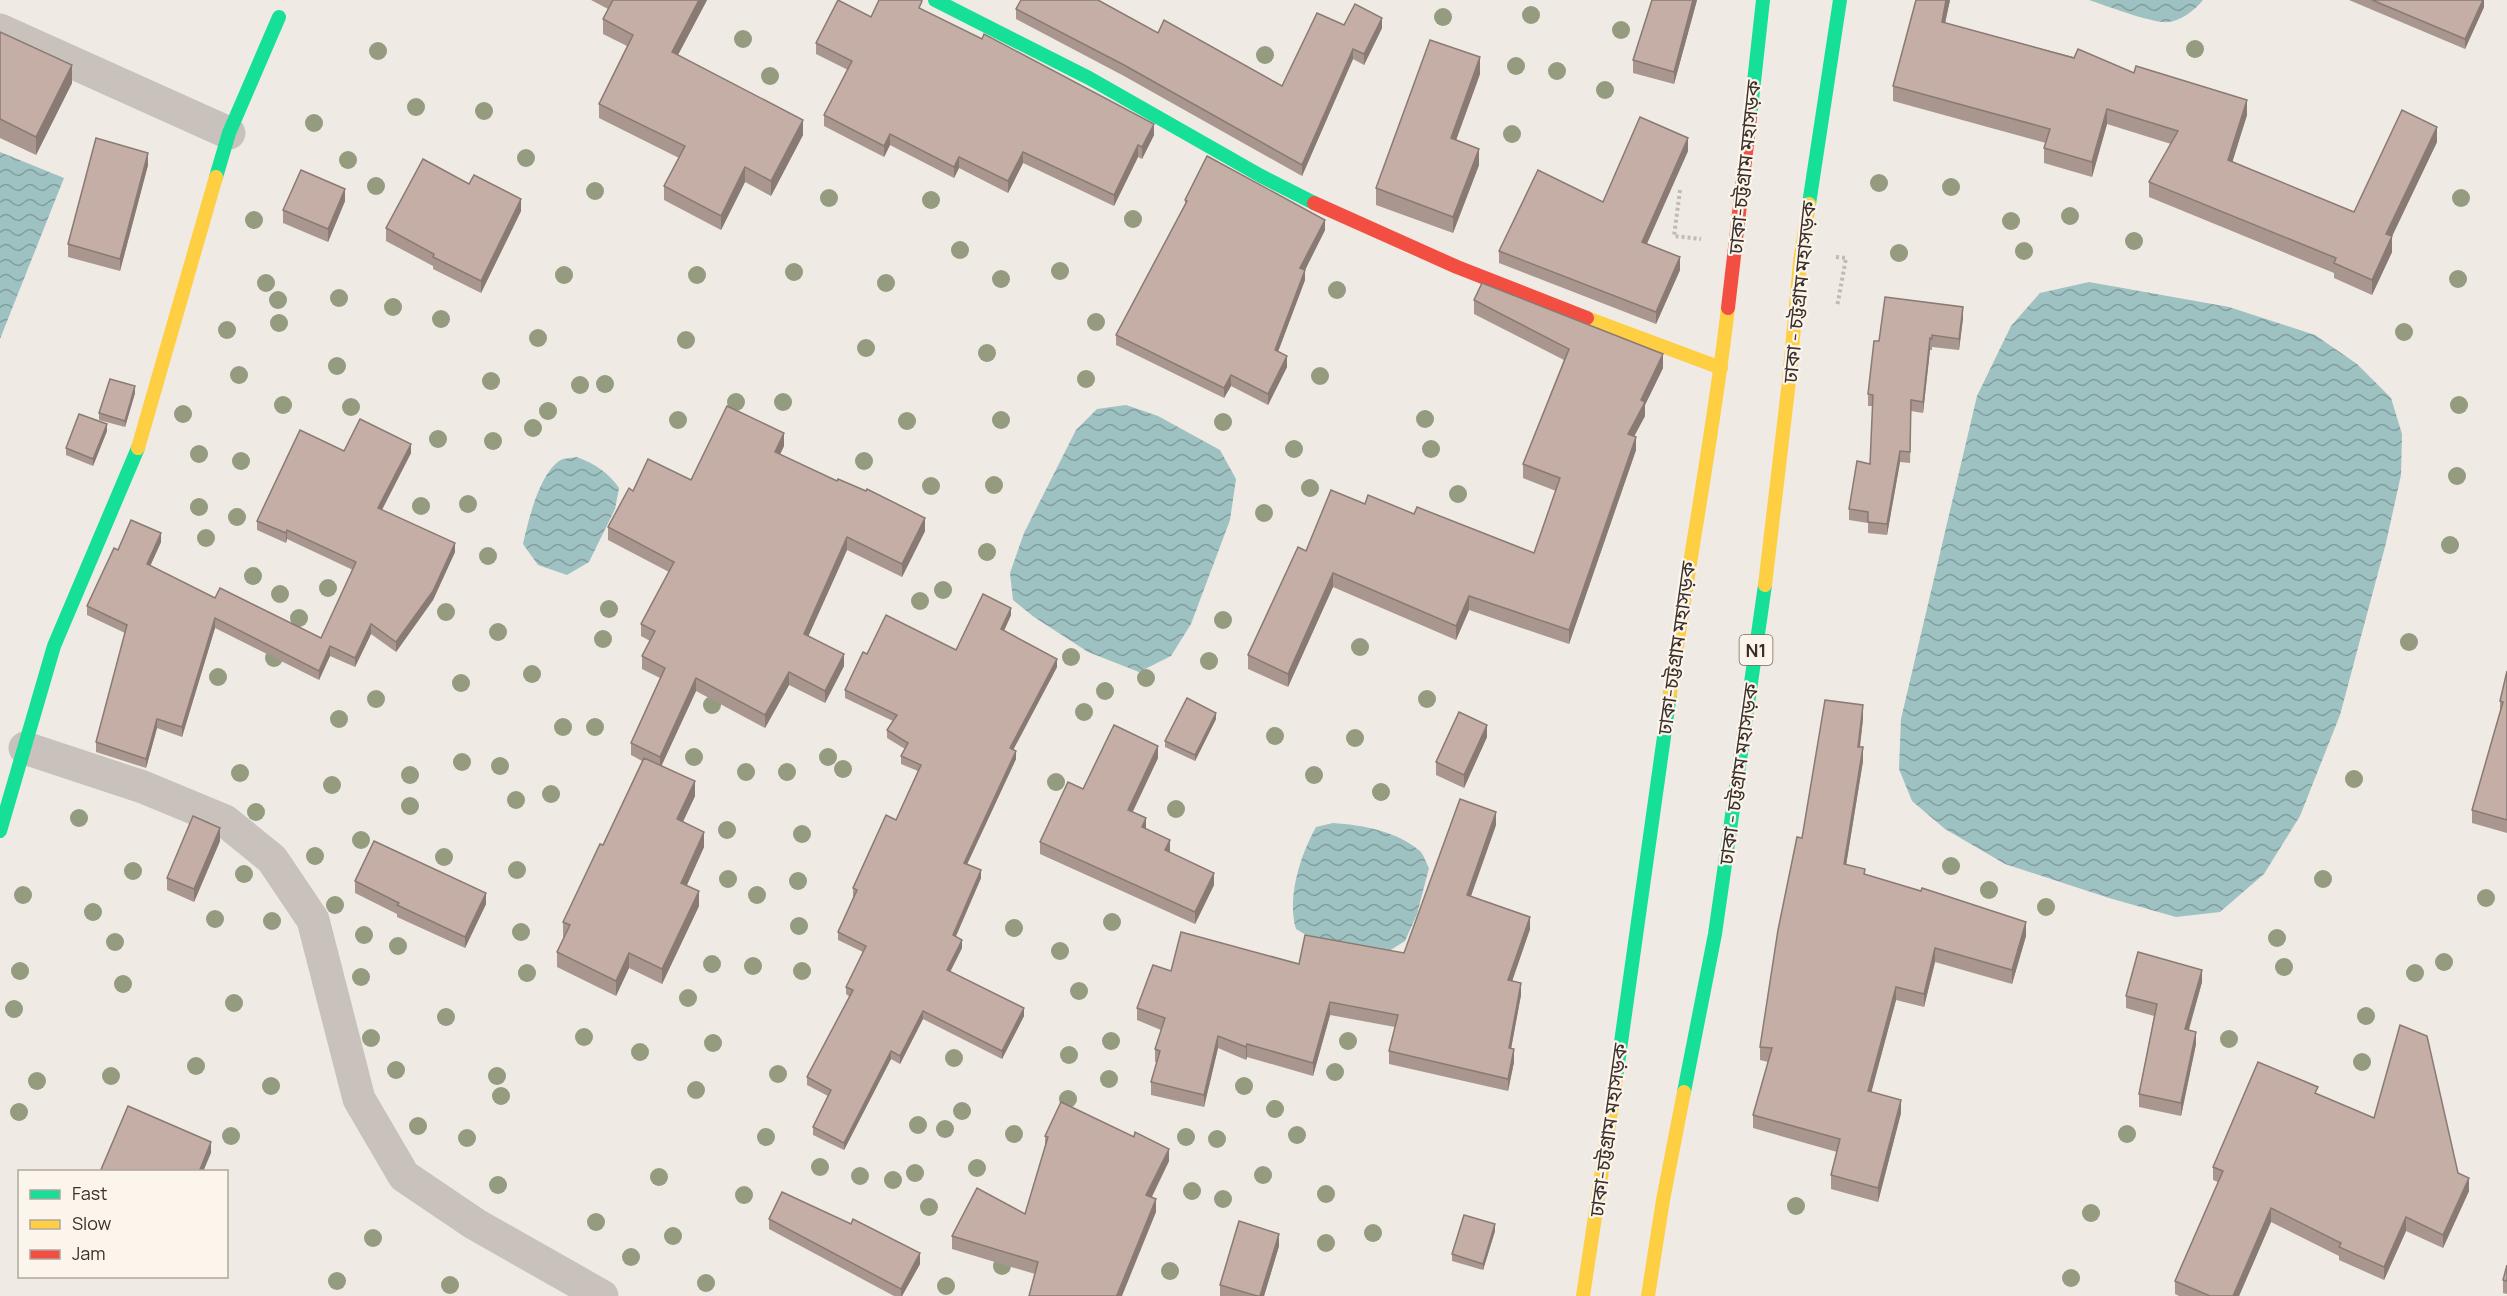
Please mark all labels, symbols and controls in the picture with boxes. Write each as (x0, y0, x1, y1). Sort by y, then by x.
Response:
street label: ঢাকা-চট্টগ্রাম মহাসড়ক (1721, 78, 1767, 256)
street label: ঢাকা - চট্টগ্রাম মহাসড়ক (1776, 199, 1822, 385)
street label: ঢাকা-চট্টগ্রাম মহাসড়ক (1650, 559, 1702, 737)
road number: N1 (1740, 635, 1772, 665)
street label: ঢাকা - চট্টগ্রাম মহাসড়ক (1712, 681, 1764, 867)
street label: ঢাকা-চট্টগ্রাম মহাসড়ক (1582, 1041, 1634, 1219)
legend (18, 1170, 228, 1278)
text: Fast (72, 1181, 107, 1205)
text: Slow (72, 1211, 112, 1235)
text: Jam (72, 1241, 106, 1265)

